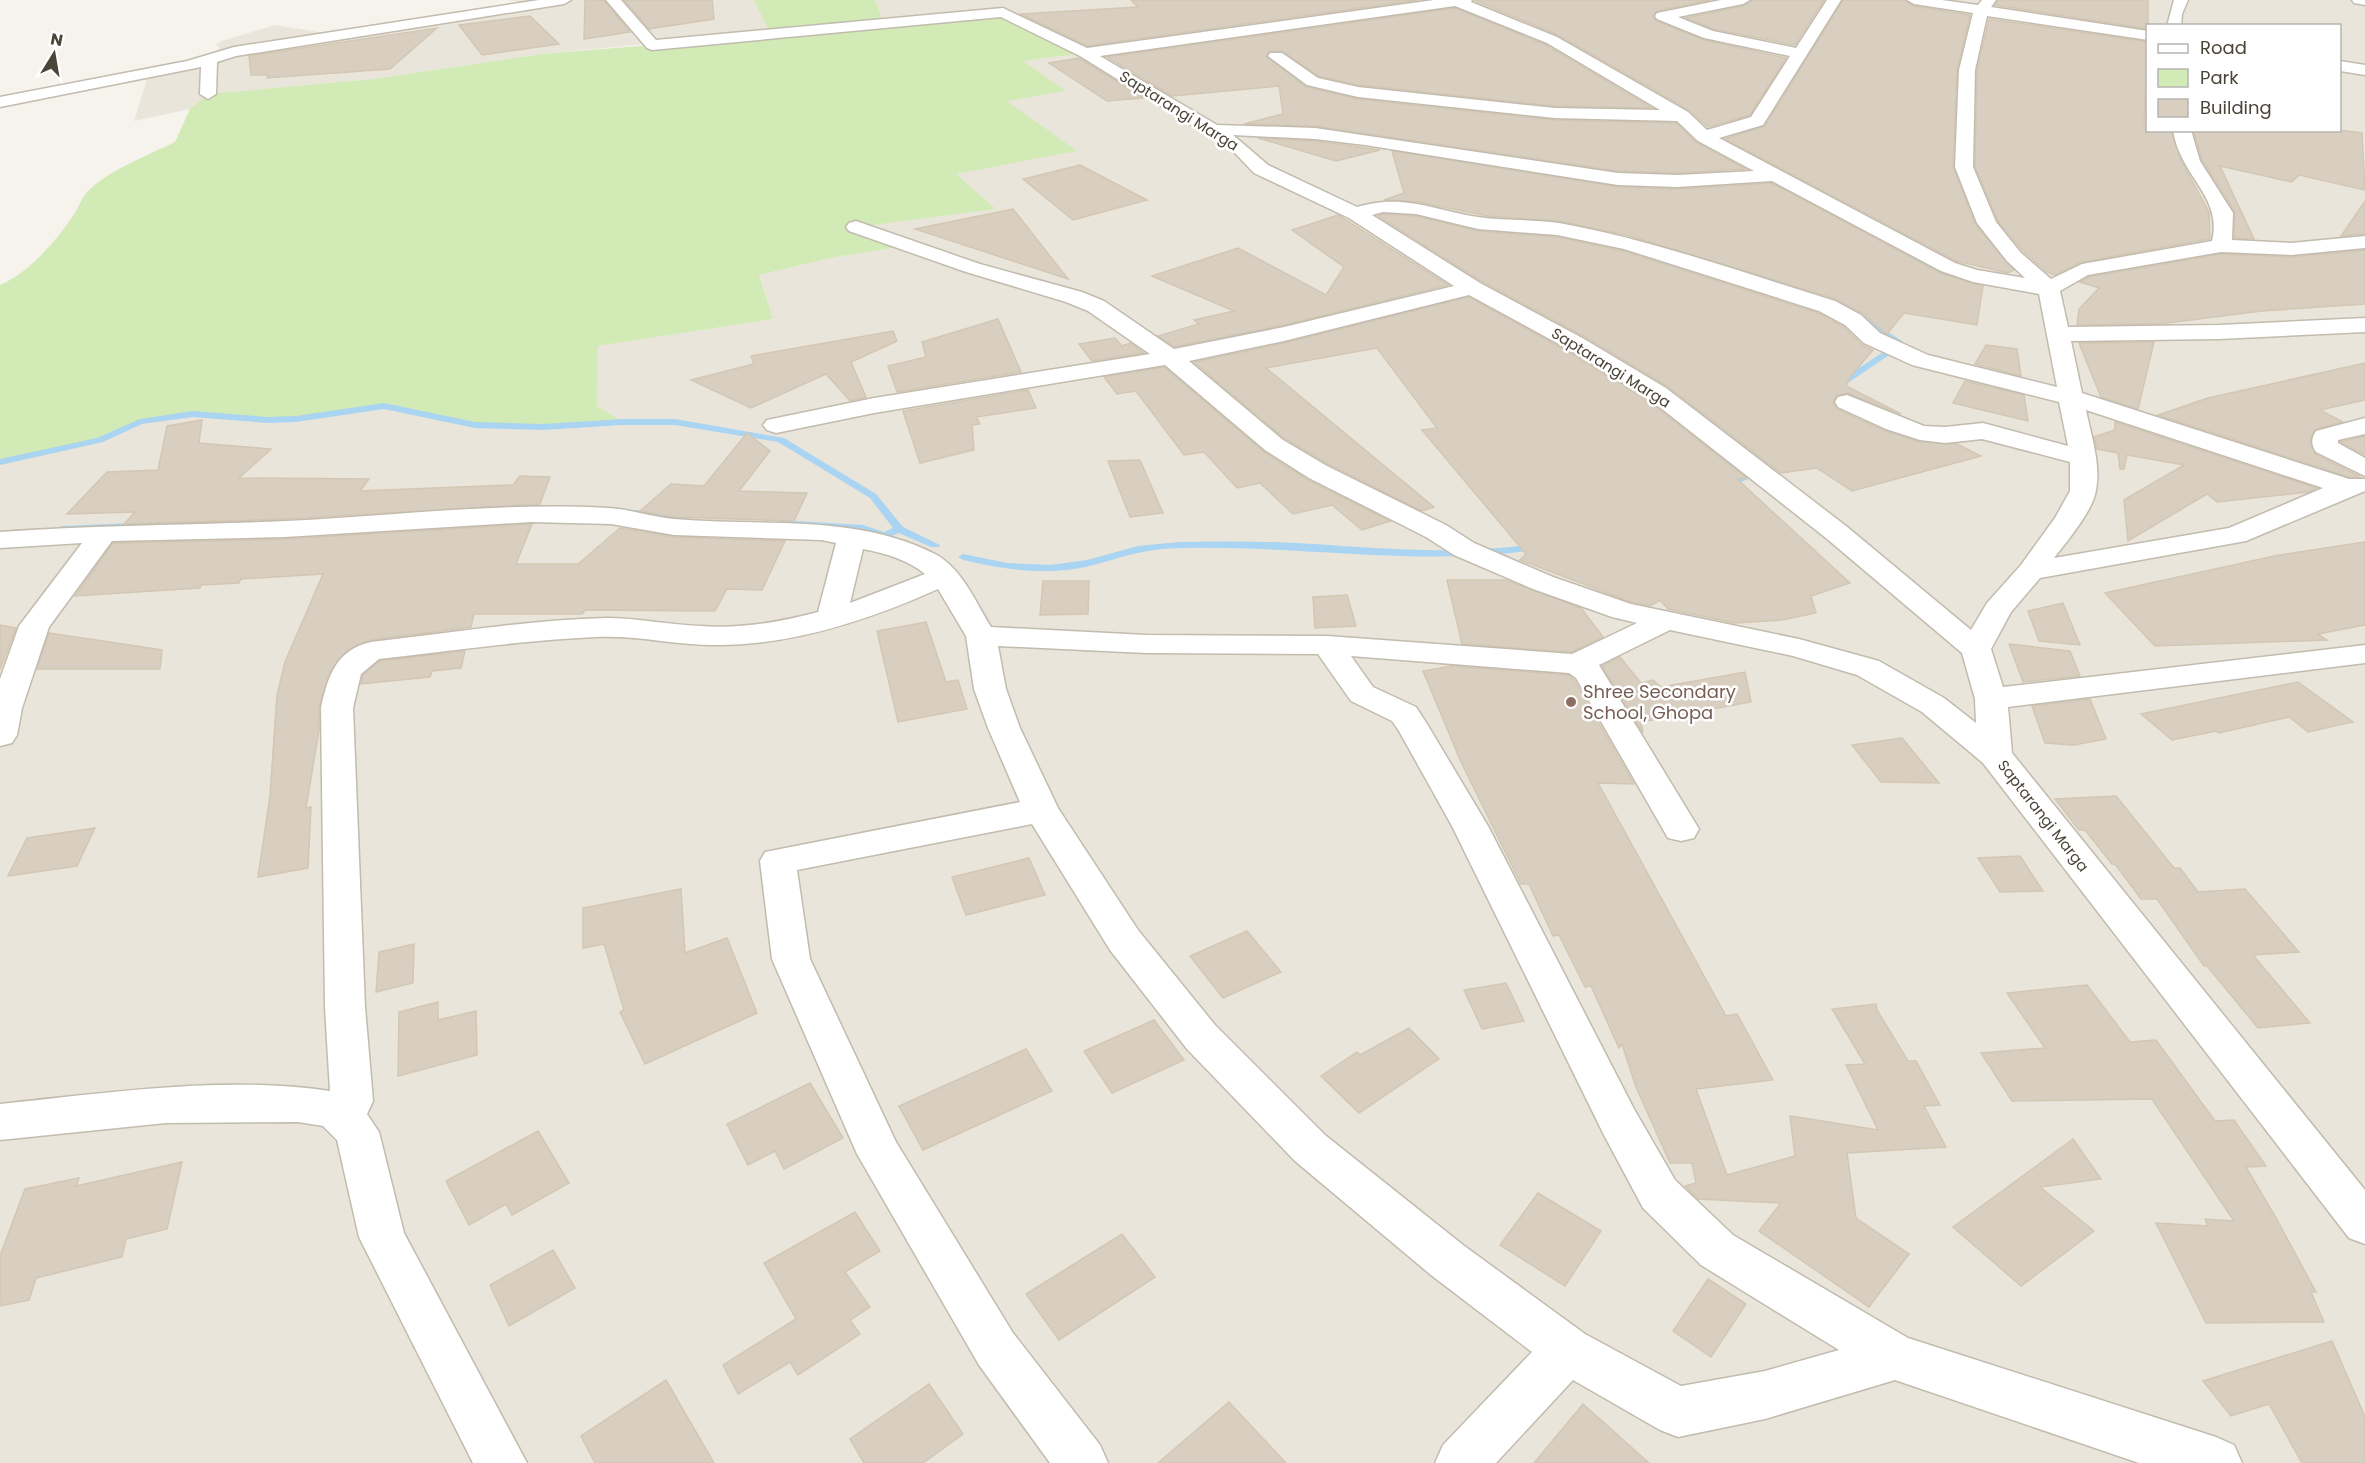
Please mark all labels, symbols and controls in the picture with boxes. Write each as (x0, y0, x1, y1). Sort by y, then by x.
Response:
north arrow (24, 24, 84, 84)
legend (2146, 24, 2341, 132)
text: N (49, 27, 65, 52)
text: Road (2200, 35, 2247, 60)
street label: Saptarangi Marga (1116, 65, 1243, 156)
text: Park (2200, 65, 2239, 90)
text: Building (2200, 95, 2272, 120)
street label: Saptarangi Marga (1548, 322, 1675, 413)
place label: Shree Secondary School, Ghopa (1583, 679, 1736, 725)
marker: Shree Secondary School, Ghopa (1564, 695, 1578, 709)
street label: Saptarangi Marga (1993, 755, 2094, 876)

